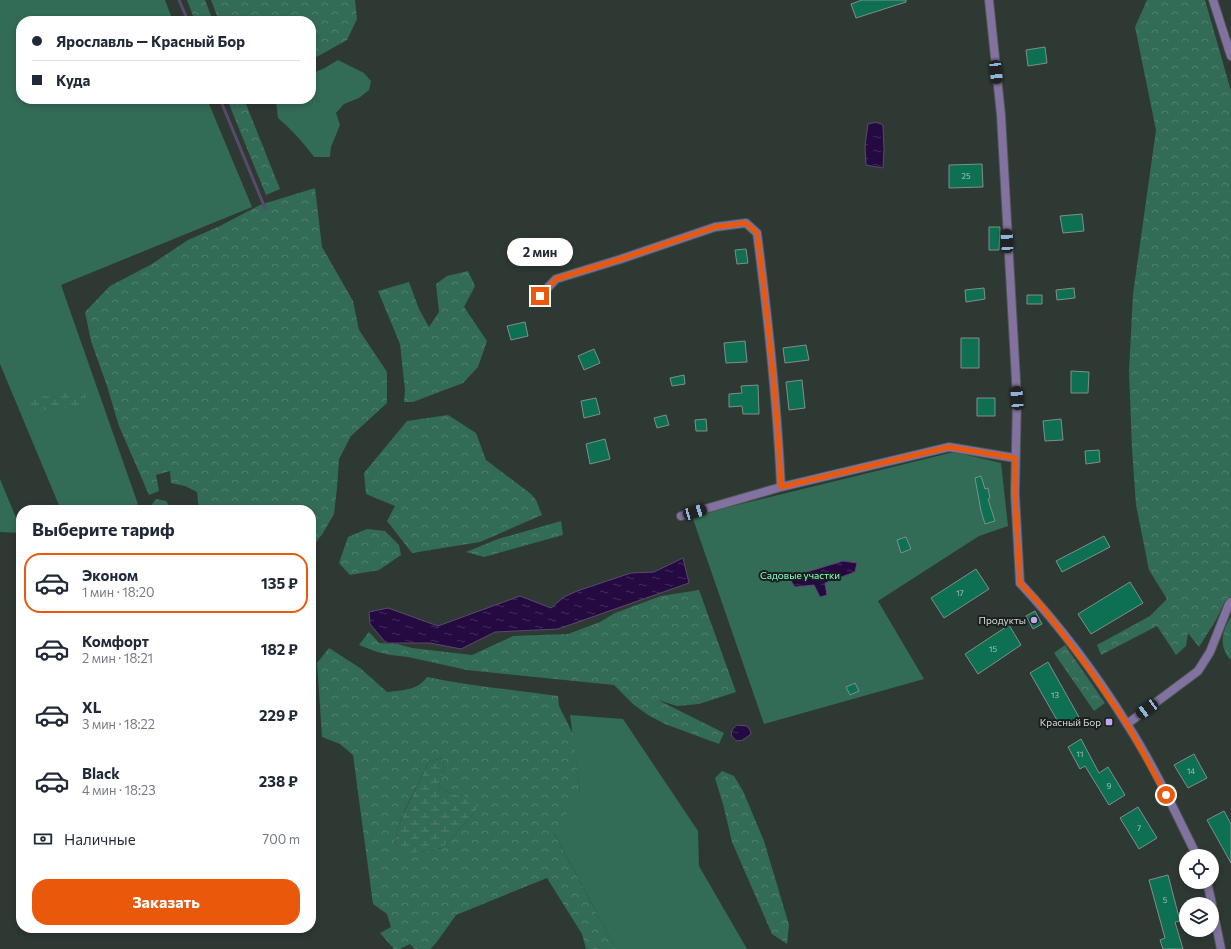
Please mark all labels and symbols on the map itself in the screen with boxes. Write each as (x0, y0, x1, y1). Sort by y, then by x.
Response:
car (989, 59, 1003, 85)
house number: 25 (961, 171, 971, 181)
car (1000, 229, 1014, 253)
callout: 2 мин (507, 238, 573, 266)
route end (531, 287, 549, 305)
car (1010, 386, 1024, 410)
car (682, 503, 708, 521)
park label: Садовые участки (760, 569, 840, 581)
house number: 17 (956, 588, 964, 598)
place label: Продукты (979, 614, 1026, 626)
marker: Продукты (1029, 615, 1039, 625)
house number: 15 (989, 644, 997, 654)
house number: 13 (1051, 690, 1059, 700)
car (1134, 697, 1160, 721)
place label: Красный Бор (1040, 716, 1101, 728)
marker: Красный Бор (1104, 717, 1114, 727)
house number: 11 (1077, 749, 1083, 759)
house number: 14 (1187, 766, 1195, 776)
house number: 9 (1107, 781, 1112, 791)
route start (1157, 786, 1175, 804)
house number: 7 (1137, 823, 1141, 833)
house number: 5 (1163, 895, 1168, 905)

